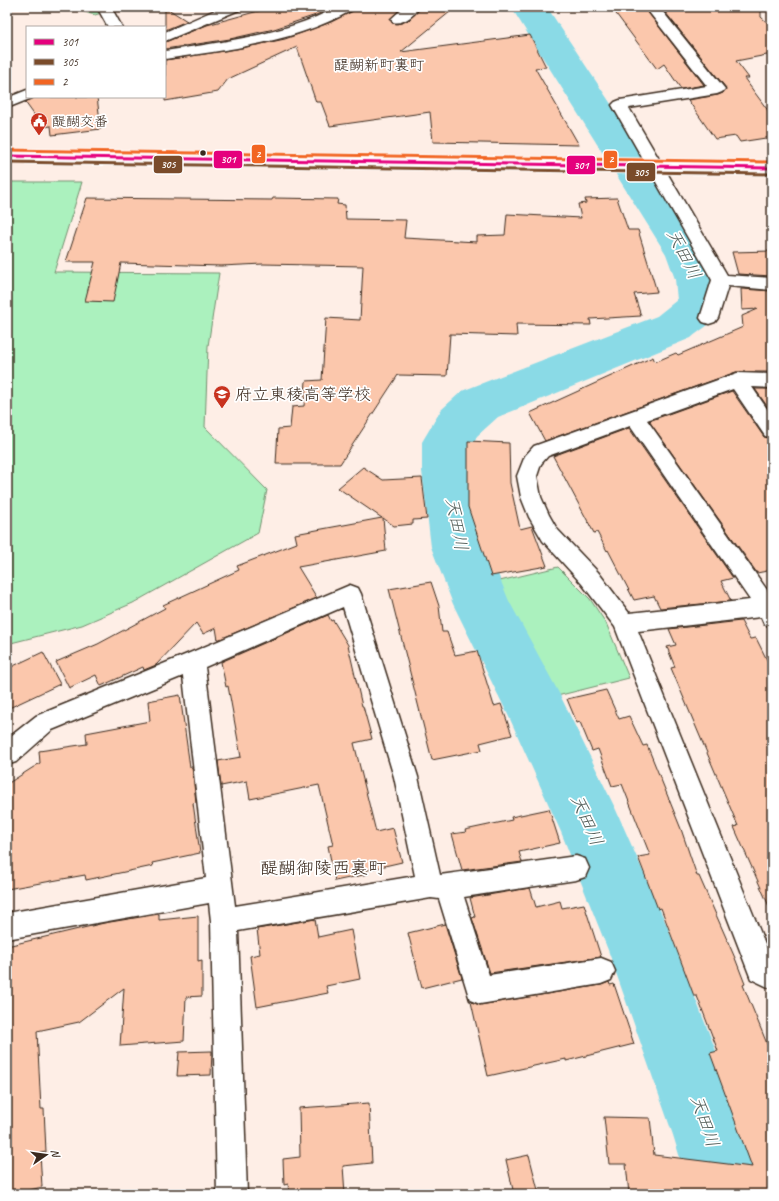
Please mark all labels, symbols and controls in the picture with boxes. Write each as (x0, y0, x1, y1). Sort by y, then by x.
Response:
legend (26, 26, 166, 98)
text: 301 (62, 34, 79, 50)
text: 305 (62, 54, 79, 70)
district label: 醍醐新町裏町 (334, 56, 425, 75)
text: 2 (62, 74, 69, 90)
public building icon: 醍醐交番 (29, 111, 49, 136)
place label: 醍醐交番 (52, 113, 108, 130)
line badge: 2 (251, 144, 266, 164)
text: 2 (256, 147, 262, 161)
unlabelled marker (198, 148, 208, 158)
line badge: 301 (213, 150, 243, 169)
line badge: 2 (603, 150, 618, 169)
text: 301 (221, 152, 236, 166)
text: 2 (609, 152, 615, 166)
line badge: 305 (153, 155, 183, 174)
line badge: 301 (566, 155, 596, 175)
text: 305 (161, 157, 177, 171)
text: 301 (574, 158, 589, 172)
line badge: 305 (626, 162, 656, 182)
text: 305 (634, 165, 650, 179)
water label: 天田川 (662, 225, 706, 283)
school or university icon: 府立東稜高等学校 (212, 384, 232, 409)
place label: 府立東稜高等学校 (235, 384, 371, 405)
water label: 天田川 (441, 495, 473, 553)
water label: 天田川 (566, 791, 608, 849)
district label: 醍醐御陵西裏町 (260, 857, 386, 879)
water label: 天田川 (686, 1092, 724, 1150)
north arrow (26, 1135, 66, 1175)
text: N (48, 1148, 64, 1160)

